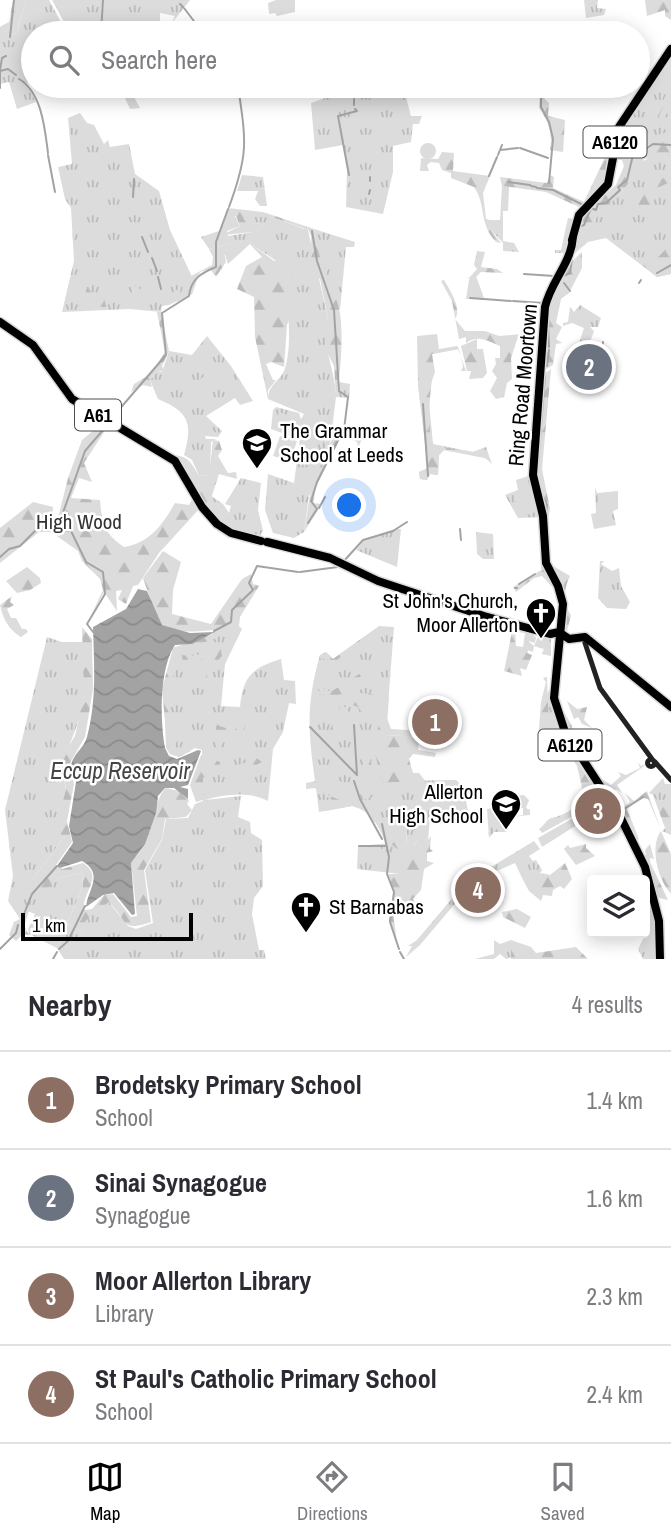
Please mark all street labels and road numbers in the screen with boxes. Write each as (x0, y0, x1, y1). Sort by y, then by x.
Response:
road number: A6120 (584, 126, 646, 158)
street label: Ring Road Moortown (501, 303, 544, 467)
road number: A61 (75, 400, 121, 430)
road number: A6120 (538, 730, 602, 760)

